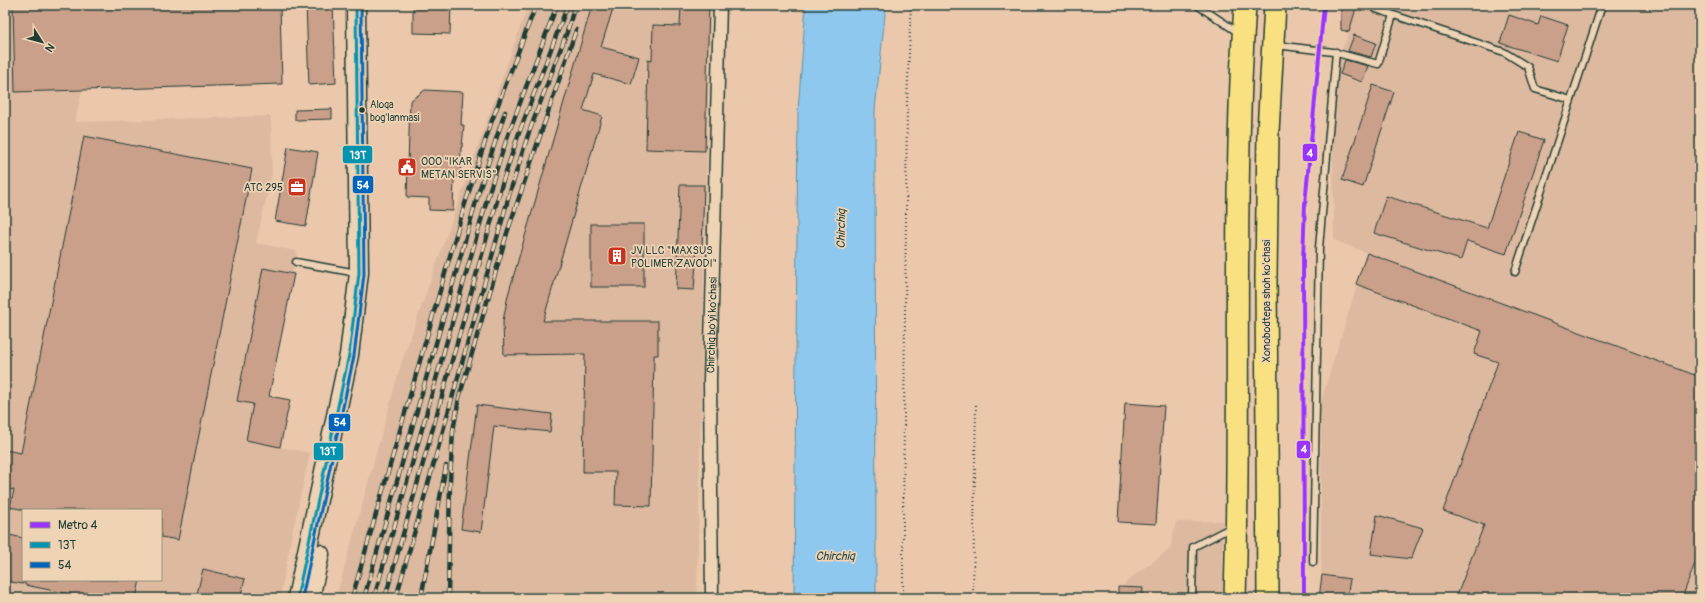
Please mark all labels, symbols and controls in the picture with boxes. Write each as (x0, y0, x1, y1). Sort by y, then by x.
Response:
north arrow (22, 22, 62, 62)
text: N (42, 41, 57, 55)
place label: Aloqa bog'lanmasi (370, 99, 420, 124)
marker: Aloqa bog'lanmasi (357, 105, 367, 115)
line badge: 4 (1302, 143, 1318, 162)
line badge: 13Т (342, 145, 373, 164)
text: 4 (1306, 147, 1314, 160)
text: 13Т (350, 149, 367, 162)
place label: OOO "IKAR METAN SERVIS" (421, 155, 496, 181)
public building icon: OOO "IKAR METAN SERVIS" (396, 156, 418, 178)
line badge: 54 (352, 175, 374, 194)
office icon: ATC 295 (286, 176, 308, 198)
text: 54 (357, 179, 370, 192)
place label: ATC 295 (244, 181, 283, 194)
water label: Chirchiq (834, 208, 849, 249)
street label: Xonobodtepa shoh ko'chasi (1260, 240, 1273, 362)
place label: JV LLC "MAXSUS POLIMER ZAVODI" (631, 244, 717, 270)
building icon: JV LLC "MAXSUS POLIMER ZAVODI" (606, 245, 628, 267)
street label: Chirchiq bo'yi ko'chasi (704, 277, 720, 373)
line badge: 54 (328, 413, 351, 432)
text: 54 (334, 416, 347, 429)
line badge: 4 (1296, 440, 1311, 459)
line badge: 13Т (313, 442, 344, 461)
text: 4 (1300, 443, 1308, 456)
text: 13Т (320, 445, 337, 458)
legend (22, 509, 162, 581)
text: Metro 4 (58, 518, 97, 533)
text: 13Т (58, 538, 76, 553)
water label: Chirchiq (815, 549, 856, 564)
text: 54 (58, 558, 72, 573)

